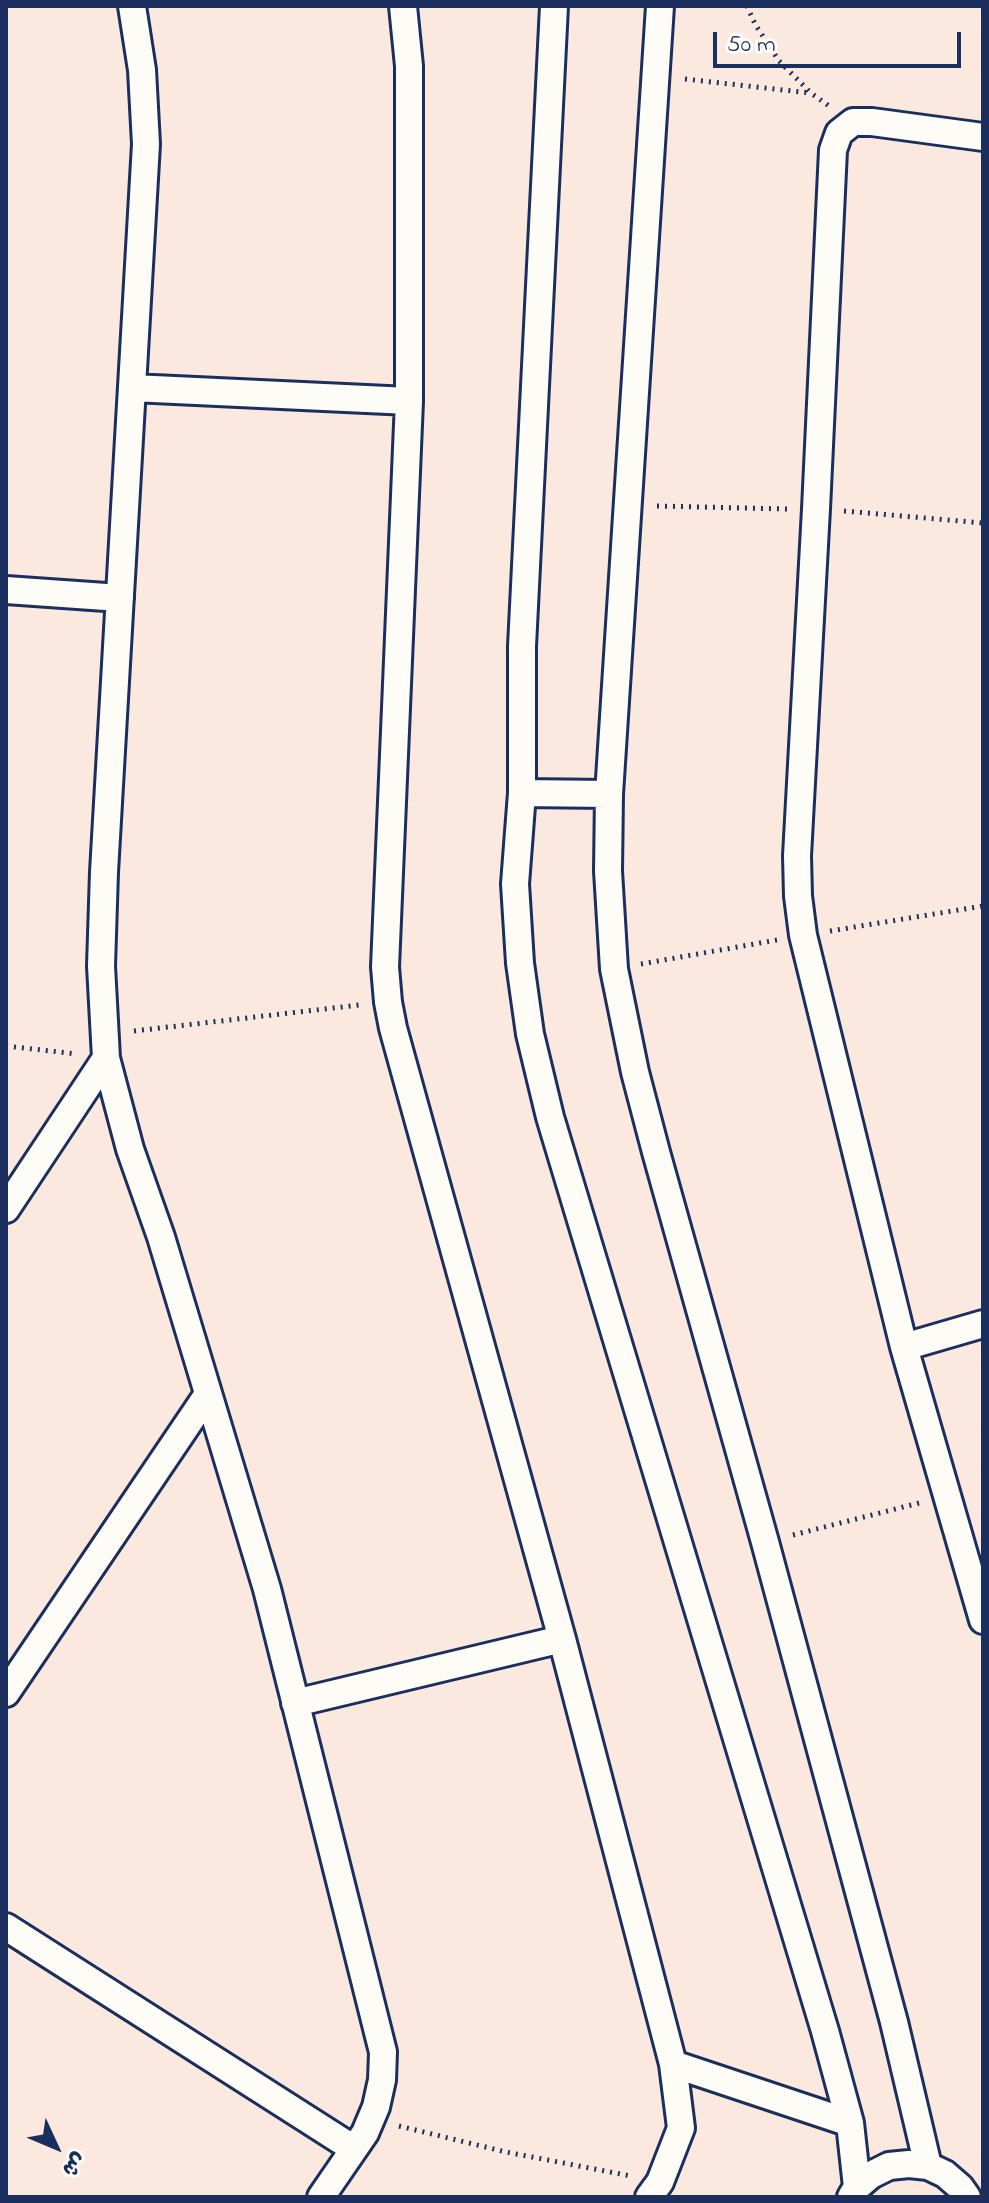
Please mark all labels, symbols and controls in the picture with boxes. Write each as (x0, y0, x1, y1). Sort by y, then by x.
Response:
scale bar (717, 16, 965, 66)
text: 50 m (727, 28, 776, 63)
north arrow (16, 2107, 96, 2187)
text: ش (53, 2144, 93, 2183)

